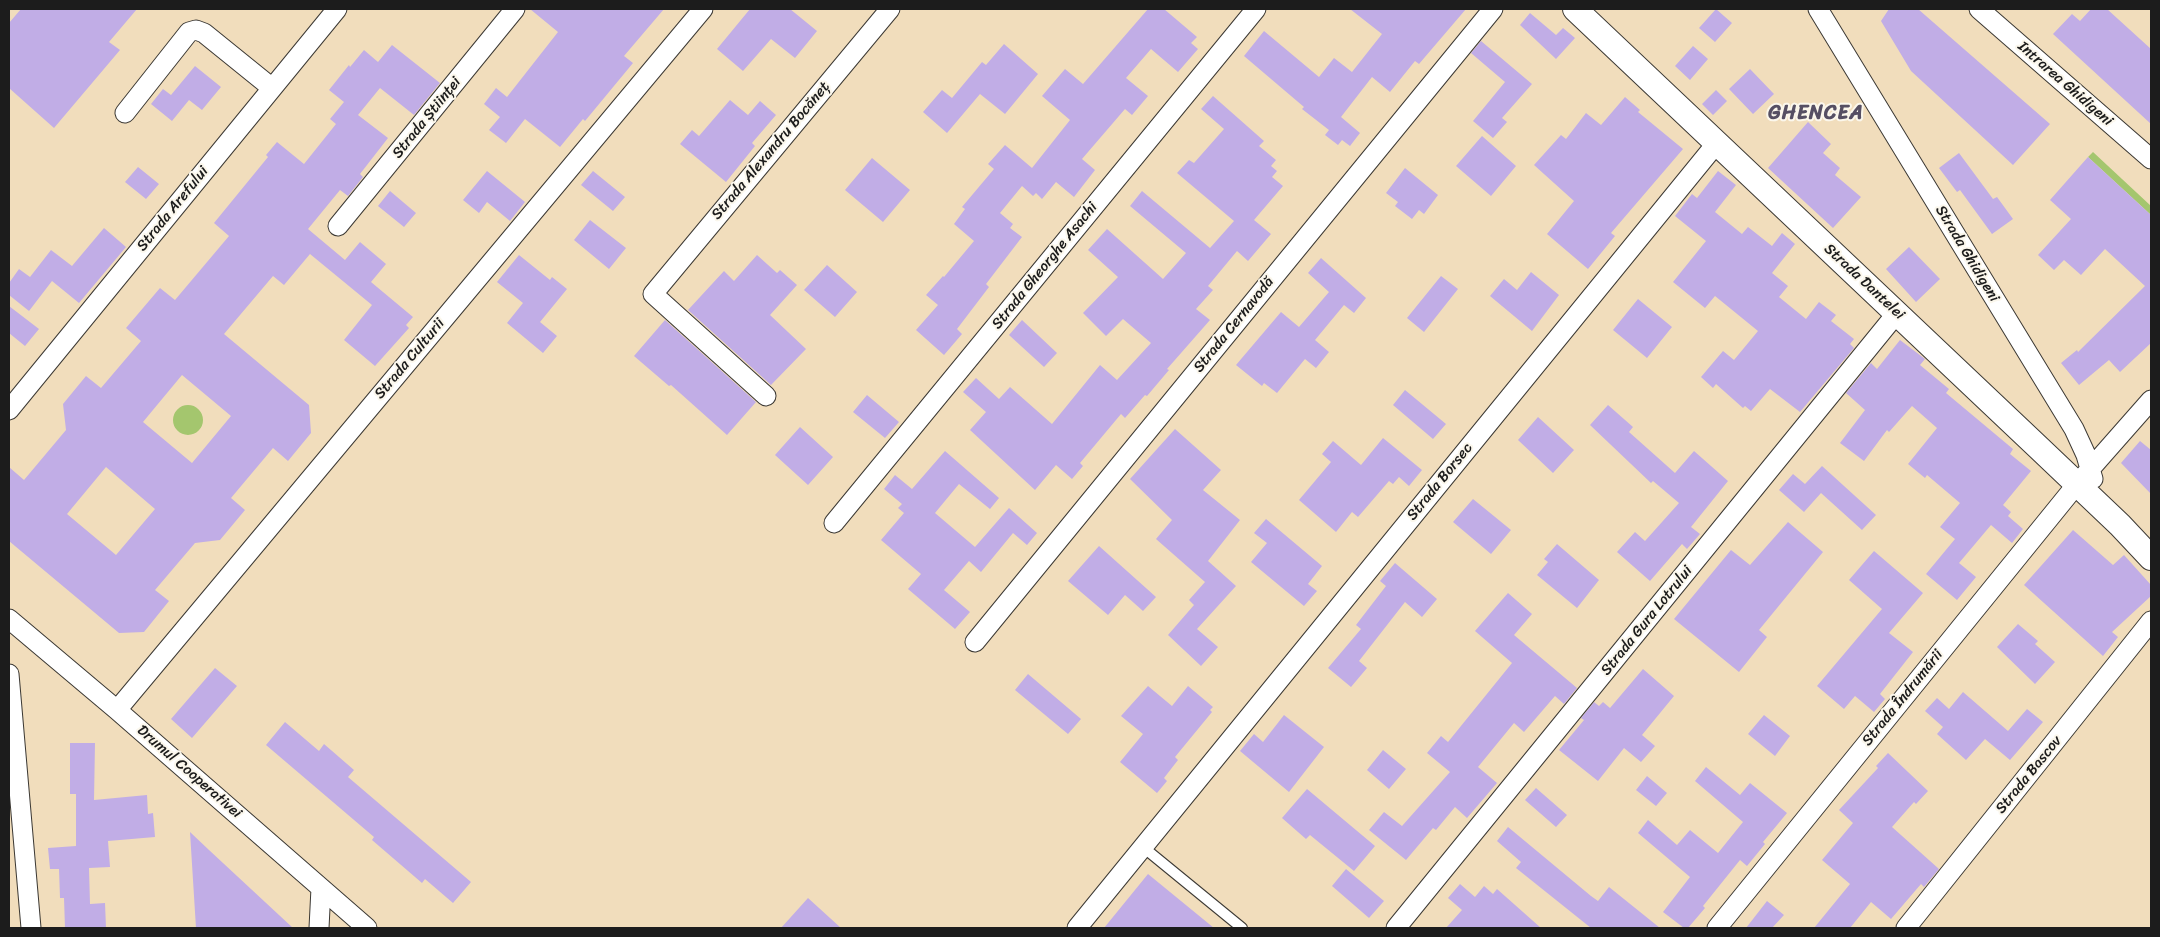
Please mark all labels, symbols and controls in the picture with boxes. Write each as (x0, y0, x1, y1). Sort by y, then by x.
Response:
street label: Intrarea Ghidigeni (2014, 38, 2116, 130)
street label: Strada Științei (389, 74, 465, 162)
street label: Strada Alexandru Bocăneț (708, 78, 834, 224)
district label: GHENCEA (1767, 102, 1865, 126)
street label: Strada Arefului (133, 163, 213, 255)
street label: Strada Gheorghe Asachi (988, 199, 1102, 333)
street label: Strada Ghidigeni (1931, 202, 2003, 306)
street label: Strada Dantelei (1820, 240, 1908, 324)
street label: Strada Cernavodă (1190, 274, 1278, 376)
street label: Strada Culturii (371, 315, 449, 403)
street label: Strada Borsec (1403, 440, 1477, 524)
street label: Strada Gura Lotrului (1597, 563, 1697, 679)
street label: Strada Îndrumării (1859, 646, 1947, 750)
street label: Drumul Cooperativei (133, 722, 245, 822)
street label: Strada Bascov (1992, 732, 2066, 818)

